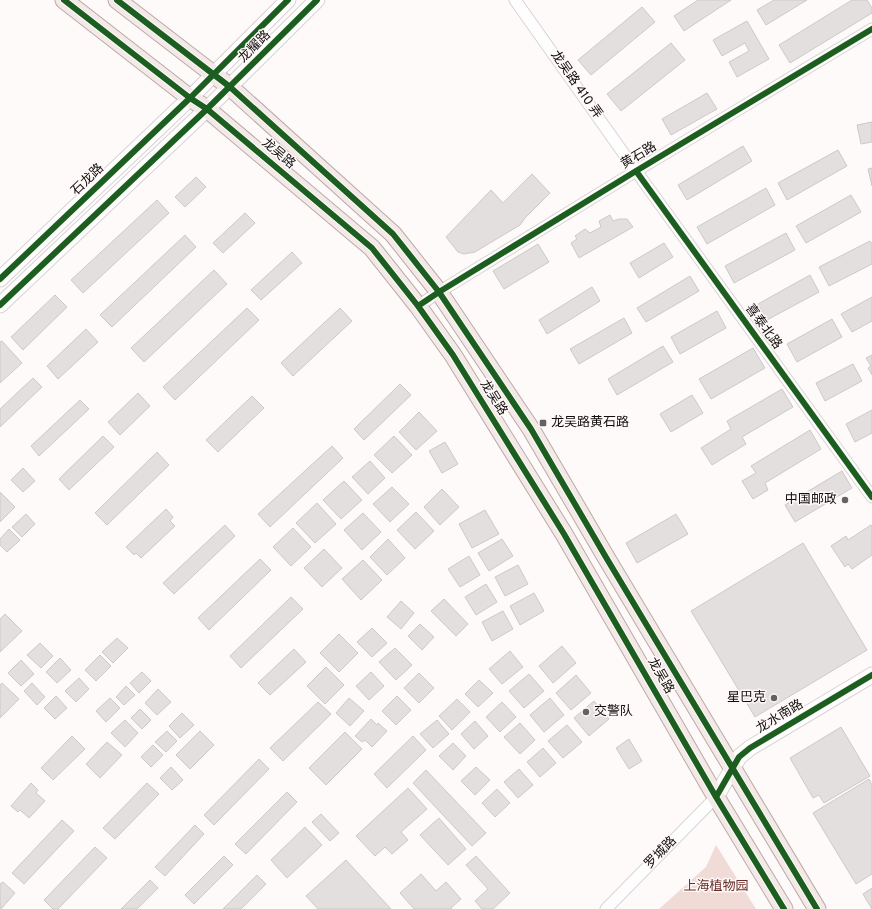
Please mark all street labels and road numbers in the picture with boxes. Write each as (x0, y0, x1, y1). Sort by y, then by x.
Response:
street label: 龙耀路 (235, 27, 274, 66)
street label: 龙吴路 410 弄 (547, 47, 606, 122)
street label: 龙吴路 (258, 135, 299, 173)
street label: 黄石路 (618, 139, 660, 173)
street label: 石龙路 (68, 160, 108, 199)
street label: 喜泰北路 (741, 301, 786, 353)
street label: 龙吴路 (476, 377, 511, 419)
street label: 龙吴路 (643, 655, 678, 697)
street label: 龙水南路 (753, 696, 806, 737)
street label: 罗城路 (642, 833, 680, 873)

